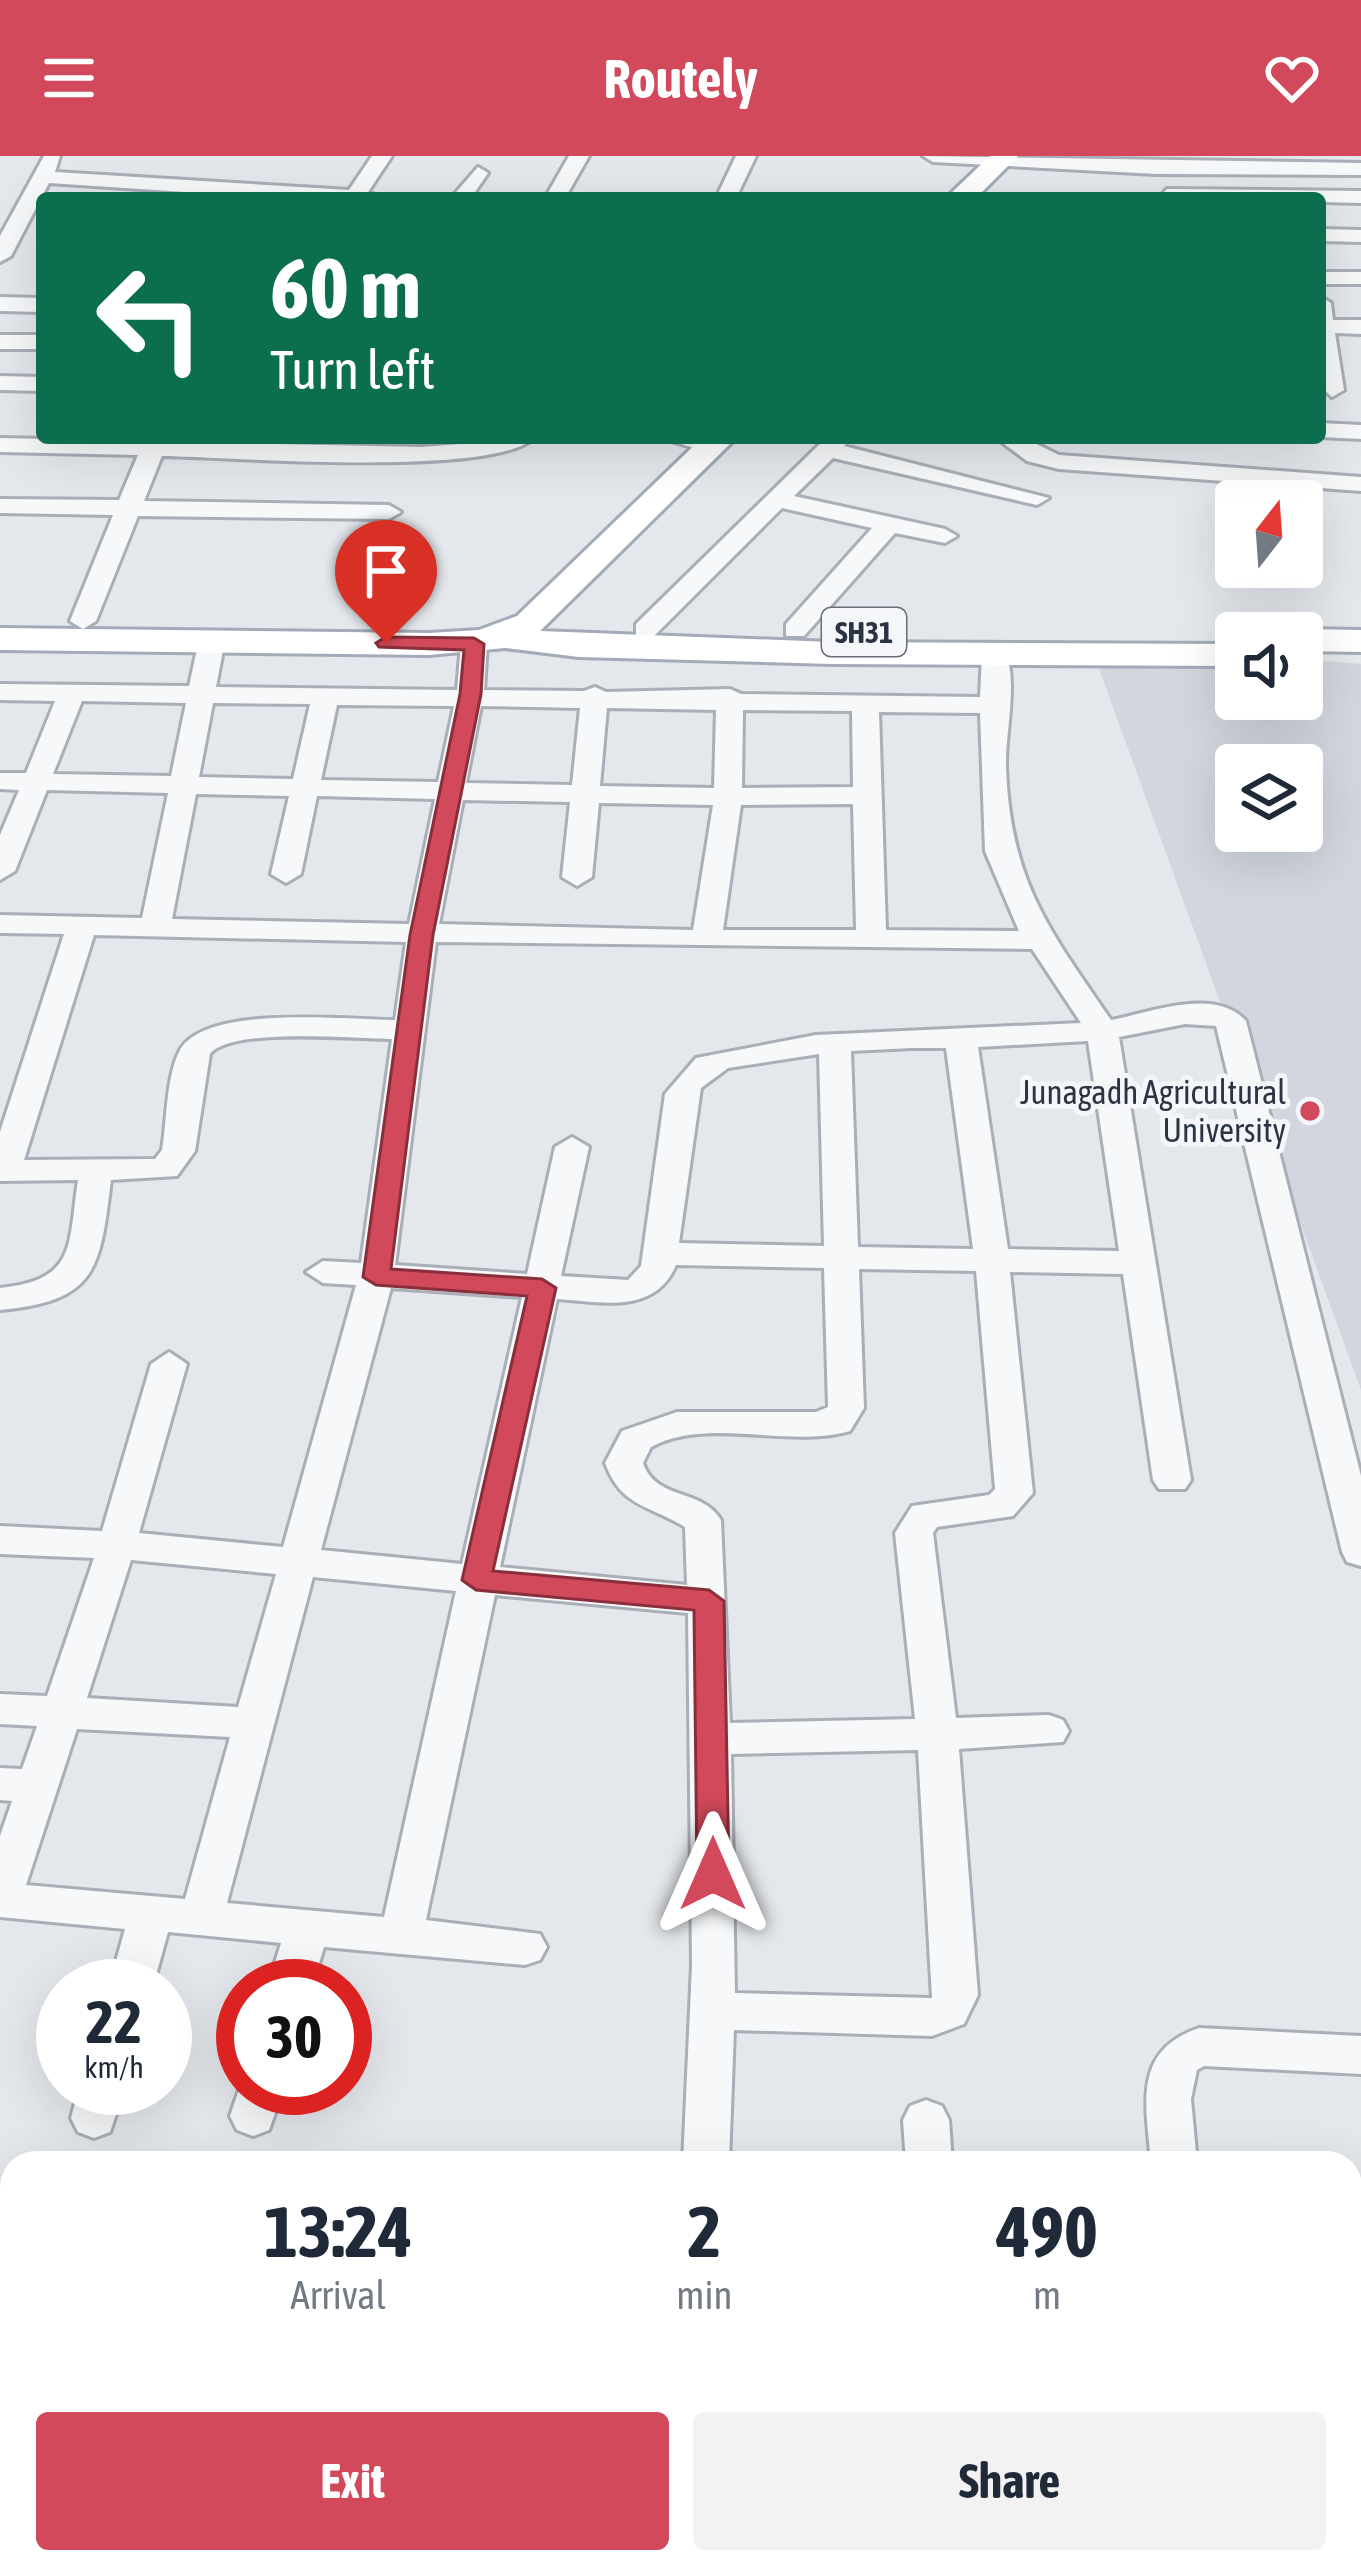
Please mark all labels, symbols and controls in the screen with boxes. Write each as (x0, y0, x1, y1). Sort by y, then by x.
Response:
icon: menu (36, 45, 102, 111)
icon: heart (1259, 45, 1325, 111)
text: Routely (603, 48, 758, 109)
icon: left (72, 240, 228, 396)
text: 60 m (270, 240, 421, 336)
text: Turn left (270, 339, 435, 400)
north arrow (1215, 480, 1323, 588)
map controls (1215, 480, 1323, 852)
pin (335, 520, 437, 643)
icon: arrive (353, 538, 419, 604)
road number: SH31 (822, 608, 906, 656)
button: sound (1215, 612, 1323, 720)
button: layers (1215, 744, 1323, 852)
place label: Junagadh Agricultural University (1020, 1073, 1286, 1149)
marker: Junagadh Agricultural University (1297, 1098, 1323, 1124)
position arrow (650, 1811, 776, 1937)
speed limit sign: 30 (216, 1959, 372, 2115)
text: 22 (86, 1987, 142, 2056)
text: km/h (84, 2050, 144, 2084)
text: 13:24 (264, 2190, 412, 2272)
text: 2 (687, 2190, 721, 2272)
text: 490 (996, 2190, 1098, 2272)
text: Arrival (291, 2273, 386, 2317)
text: min (676, 2273, 732, 2317)
text: m (1033, 2273, 1061, 2317)
button: Exit (36, 2412, 669, 2550)
button: Share (693, 2412, 1326, 2550)

